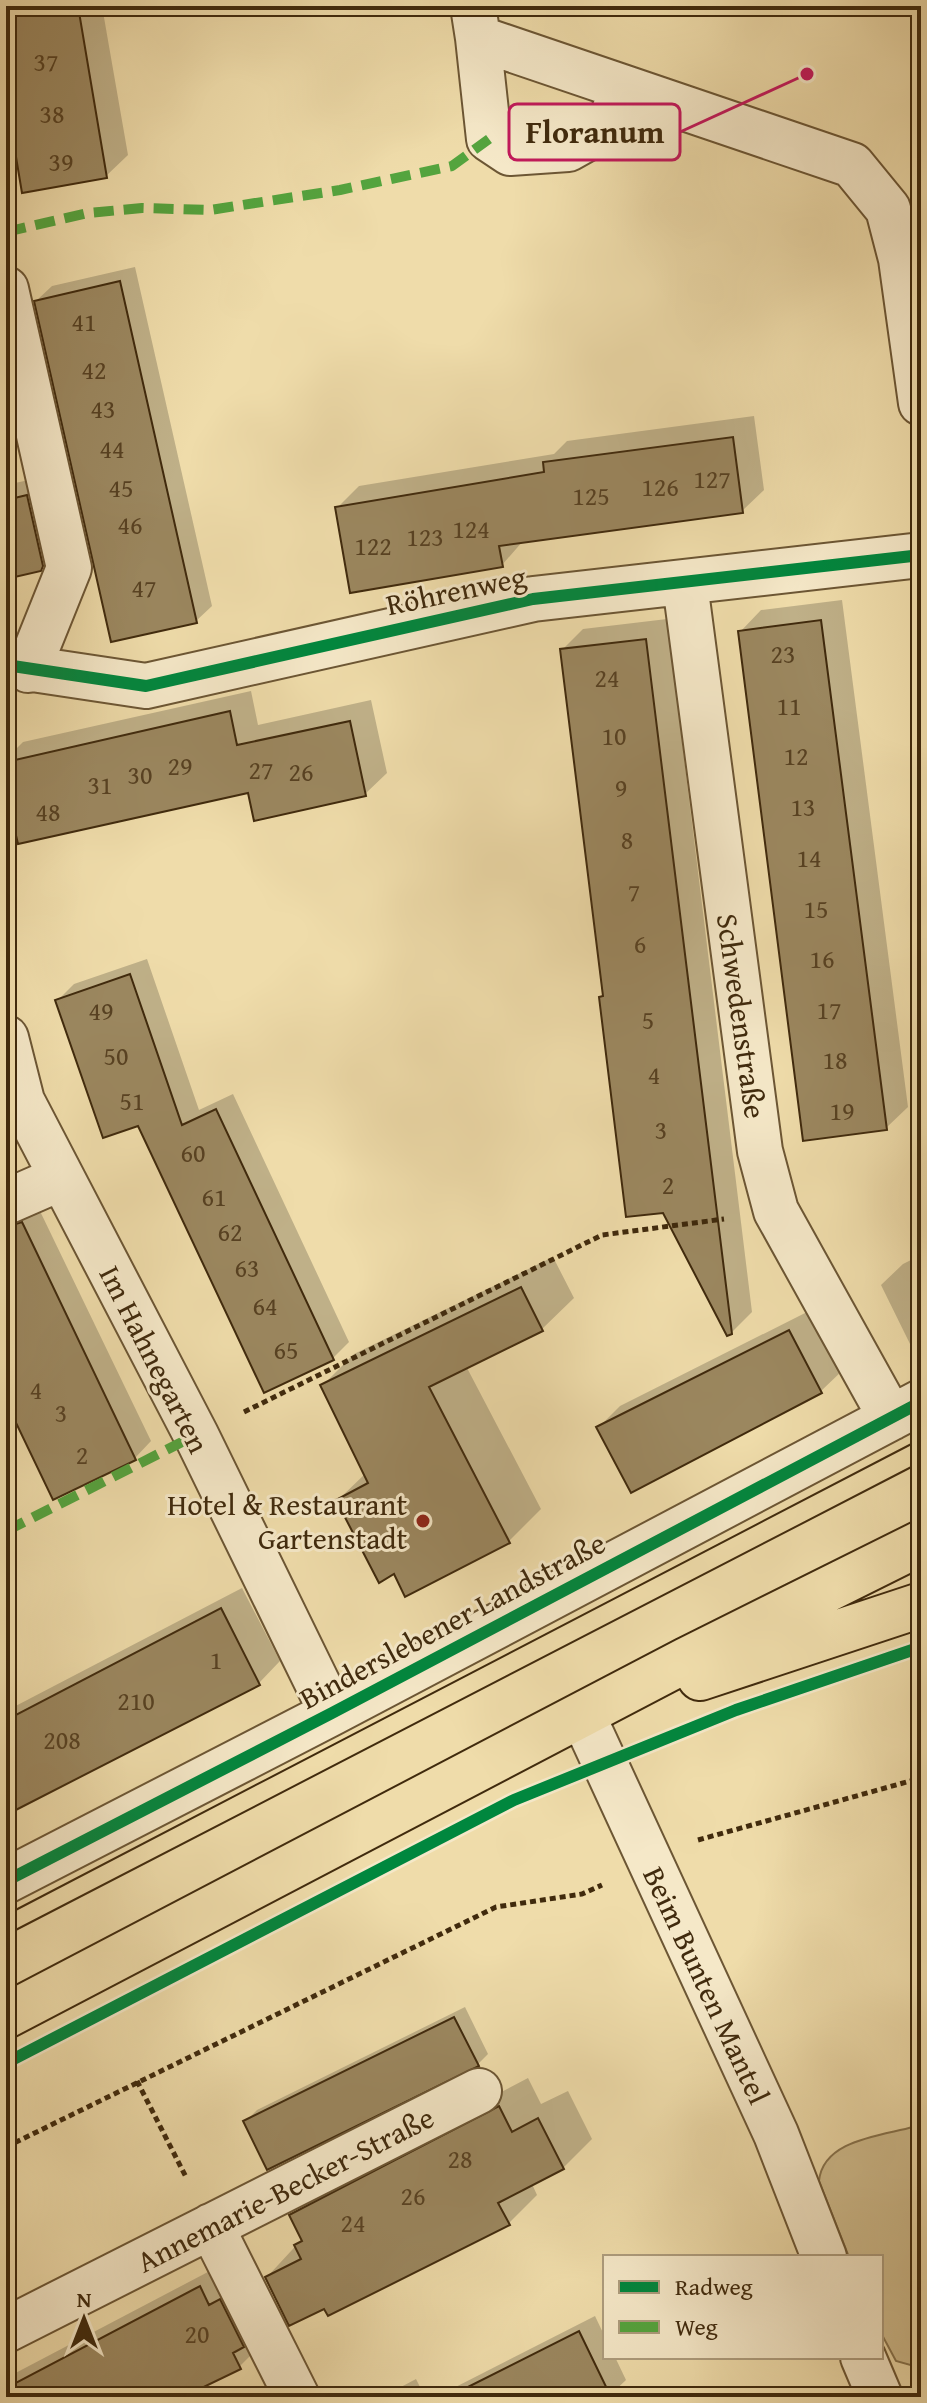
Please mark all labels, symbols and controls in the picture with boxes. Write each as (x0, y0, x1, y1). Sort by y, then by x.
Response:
house number: 37 (33, 42, 59, 81)
house number: 38 (39, 94, 65, 133)
callout: Floranum (509, 104, 680, 160)
text: Floranum (526, 108, 665, 155)
house number: 39 (48, 142, 74, 181)
house number: 41 (71, 302, 97, 341)
house number: 42 (81, 350, 107, 389)
house number: 43 (90, 389, 116, 428)
house number: 44 (99, 429, 125, 468)
house number: 127 (693, 459, 731, 498)
house number: 126 (641, 467, 679, 506)
house number: 45 (108, 468, 134, 507)
house number: 125 (572, 476, 610, 515)
house number: 46 (117, 505, 143, 544)
house number: 124 (452, 509, 490, 548)
house number: 123 (406, 517, 444, 556)
house number: 122 (354, 526, 392, 565)
street label: Röhrenweg (382, 554, 530, 626)
house number: 47 (131, 568, 157, 607)
house number: 23 (770, 634, 796, 673)
house number: 24 (594, 658, 620, 697)
house number: 11 (776, 686, 802, 725)
house number: 10 (601, 716, 627, 755)
house number: 12 (783, 736, 809, 775)
house number: 29 (167, 746, 193, 785)
house number: 27 (248, 750, 274, 789)
house number: 26 (288, 752, 314, 791)
house number: 30 (127, 755, 153, 794)
house number: 31 (87, 765, 113, 804)
house number: 9 (615, 768, 627, 807)
house number: 13 (790, 787, 816, 826)
house number: 48 (35, 792, 61, 831)
house number: 8 (621, 820, 633, 859)
house number: 14 (796, 838, 822, 877)
house number: 7 (628, 872, 640, 911)
house number: 15 (803, 889, 829, 928)
street label: Schwedenstraße (706, 911, 778, 1121)
house number: 6 (634, 924, 646, 963)
house number: 16 (809, 939, 835, 978)
house number: 17 (816, 990, 842, 1029)
house number: 49 (88, 991, 114, 1030)
house number: 5 (642, 1000, 654, 1039)
house number: 50 (103, 1036, 129, 1075)
house number: 18 (822, 1040, 848, 1079)
house number: 4 (648, 1055, 660, 1094)
house number: 51 (119, 1081, 145, 1120)
house number: 19 (829, 1091, 855, 1130)
house number: 3 (655, 1110, 667, 1149)
house number: 60 (180, 1133, 206, 1172)
house number: 2 (662, 1165, 674, 1204)
house number: 61 (201, 1177, 227, 1216)
house number: 62 (217, 1212, 243, 1251)
house number: 63 (234, 1248, 260, 1287)
street label: Im Hahnegarten (89, 1258, 221, 1461)
house number: 64 (252, 1286, 278, 1325)
house number: 65 (273, 1330, 299, 1369)
house number: 4 (30, 1370, 42, 1409)
house number: 3 (55, 1393, 67, 1432)
house number: 2 (76, 1435, 88, 1474)
place label: Hotel & Restaurant Gartenstadt (167, 1482, 407, 1560)
marker: Hotel & Restaurant Gartenstadt (414, 1512, 432, 1530)
street label: Binderslebener Landstraße (291, 1521, 613, 1719)
house number: 1 (210, 1640, 222, 1679)
house number: 210 (117, 1681, 155, 1720)
house number: 208 (43, 1720, 81, 1759)
street label: Beim Bunten Mantel (633, 1859, 781, 2111)
street label: Annemarie-Becker-Straße (129, 2095, 441, 2283)
house number: 28 (447, 2139, 473, 2178)
house number: 26 (400, 2176, 426, 2215)
house number: 24 (340, 2203, 366, 2242)
legend (603, 2255, 883, 2359)
text: Radweg (675, 2269, 753, 2304)
north arrow (44, 2279, 124, 2359)
text: N (77, 2283, 92, 2315)
text: Weg (675, 2309, 718, 2344)
house number: 20 (184, 2314, 210, 2353)

